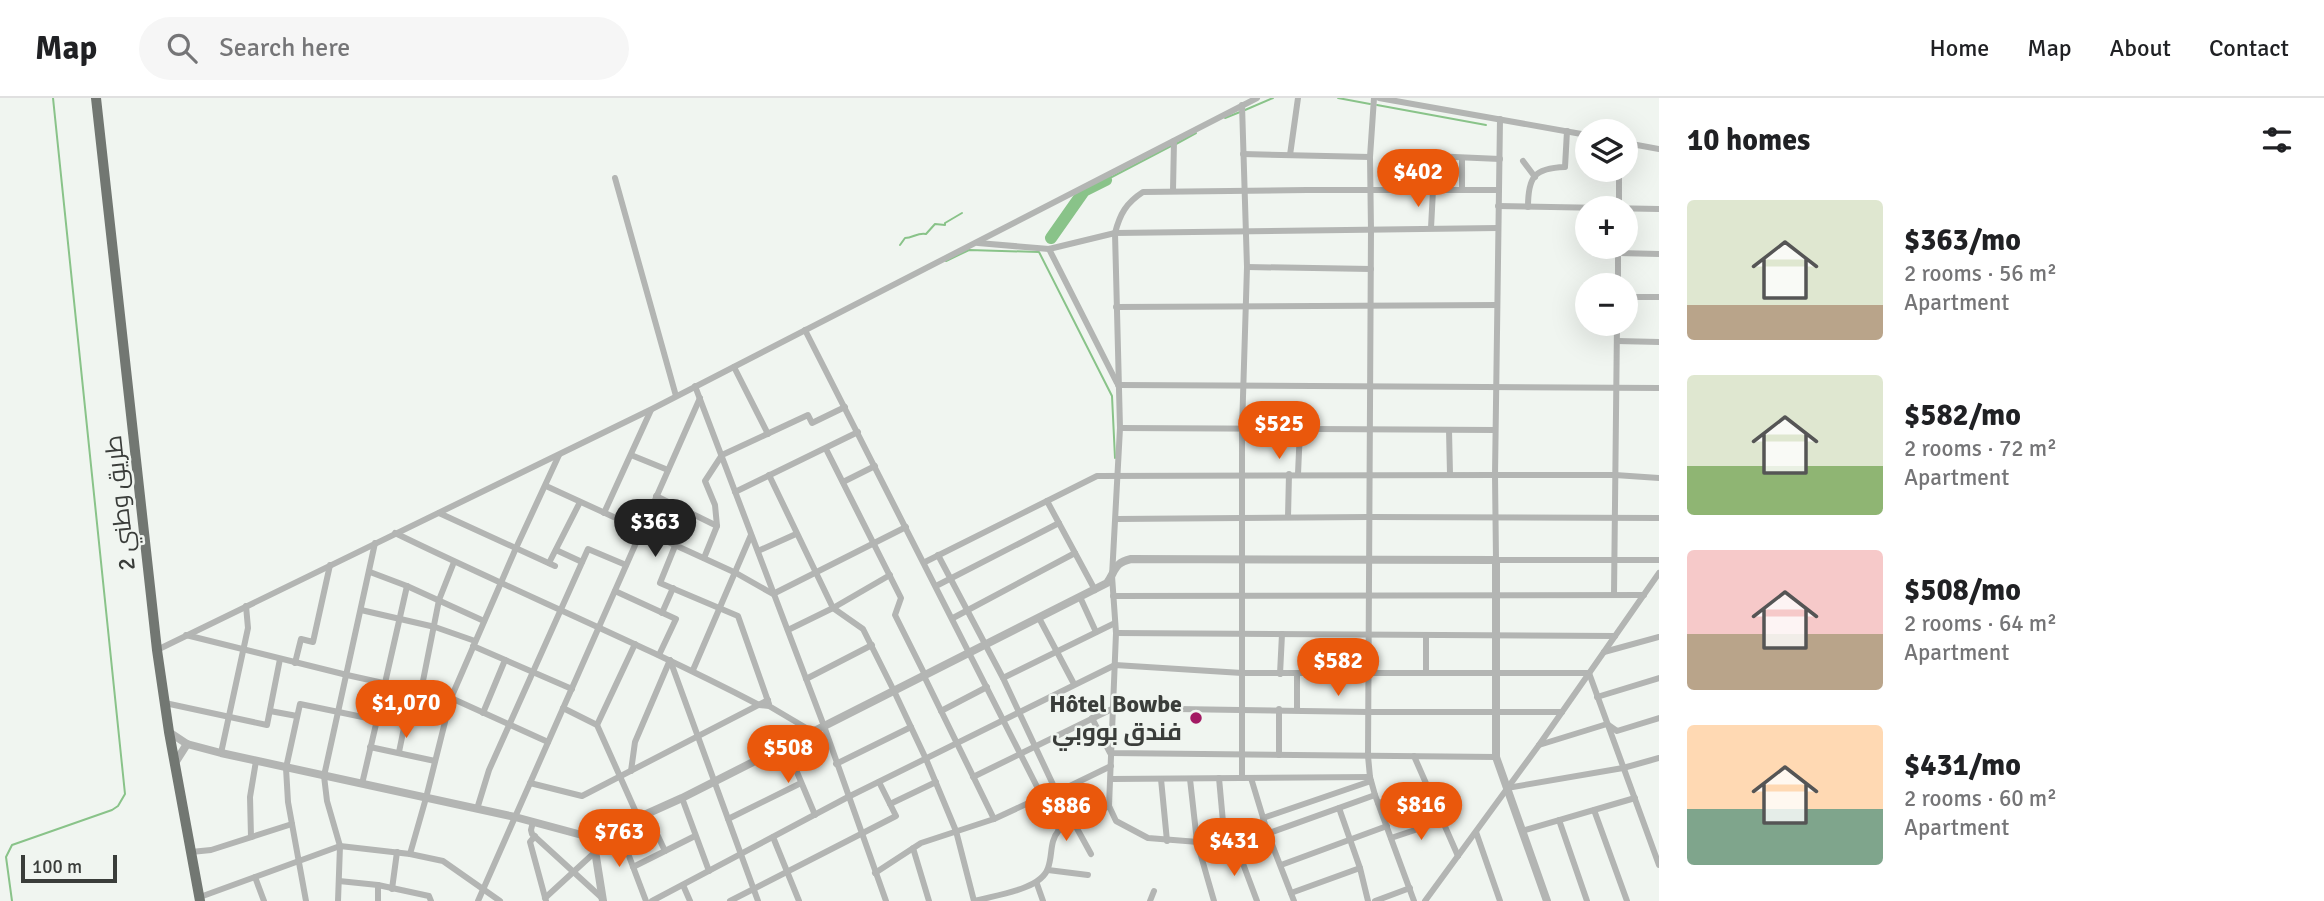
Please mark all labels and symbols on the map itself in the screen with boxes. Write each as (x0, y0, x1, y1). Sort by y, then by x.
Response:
pin: $402 (1377, 150, 1459, 209)
pin: $525 (1238, 402, 1320, 461)
street label: طريق وطني 2 (98, 433, 146, 572)
pin: $363 (614, 500, 696, 559)
pin: $582 (1297, 638, 1379, 698)
pin: $1,070 (349, 680, 463, 740)
place label: Hôtel Bowbe فندق بووبي (1049, 689, 1182, 751)
marker: Hôtel Bowbe فندق بووبي (1188, 710, 1204, 726)
pin: $508 (747, 726, 829, 785)
pin: $816 (1380, 782, 1462, 842)
pin: $886 (1025, 784, 1107, 843)
pin: $763 (578, 810, 660, 869)
pin: $431 (1193, 818, 1275, 878)
scale bar (21, 852, 117, 884)

